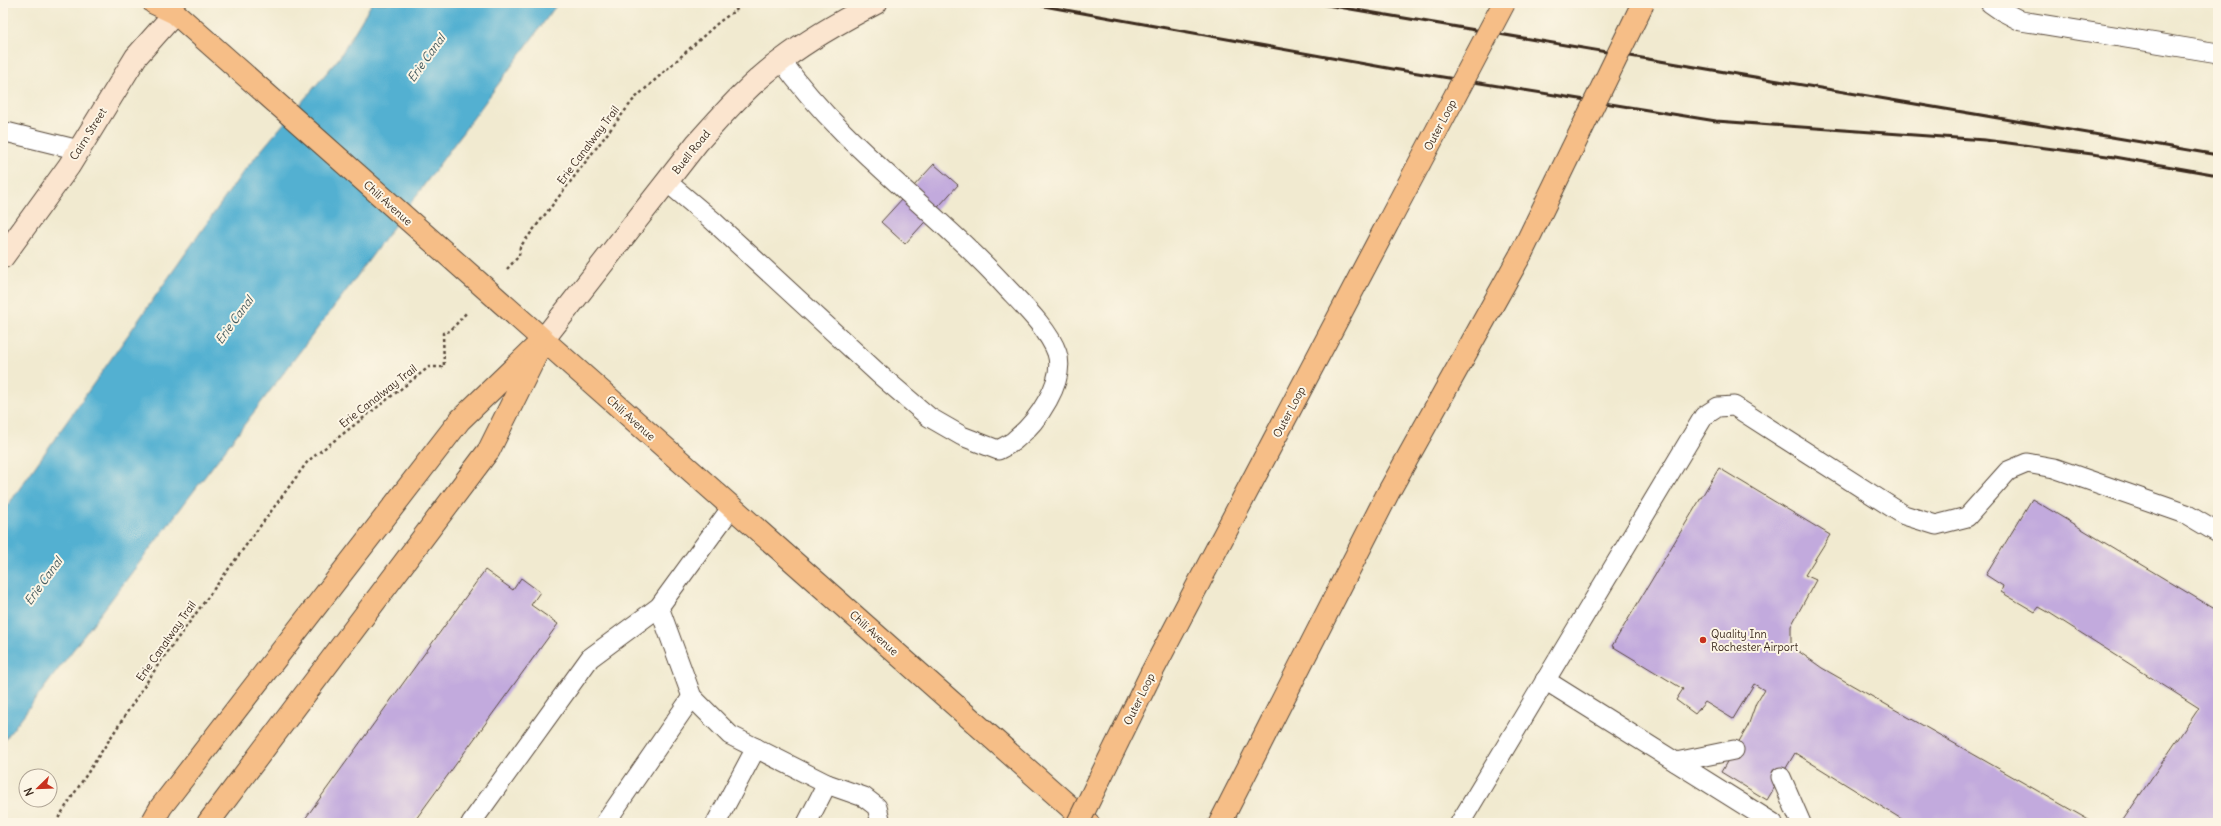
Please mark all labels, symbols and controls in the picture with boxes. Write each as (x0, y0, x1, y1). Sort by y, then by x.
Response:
water label: Erie Canal (404, 29, 450, 85)
street label: Outer Loop (1421, 97, 1459, 153)
street label: Erie Canalway Trail (554, 103, 622, 187)
street label: Cairn Street (67, 105, 110, 163)
street label: Buell Road (669, 127, 713, 177)
street label: Chili Avenue (361, 178, 415, 228)
water label: Erie Canal (212, 291, 258, 347)
street label: Erie Canalway Trail (336, 361, 420, 431)
street label: Outer Loop (1270, 384, 1308, 440)
street label: Chili Avenue (604, 393, 658, 443)
water label: Erie Canal (21, 552, 67, 608)
street label: Erie Canalway Trail (133, 598, 199, 684)
street label: Chili Avenue (847, 608, 901, 658)
place label: Quality Inn Rochester Airport (1711, 627, 1799, 654)
marker: Quality Inn Rochester Airport (1698, 635, 1708, 645)
street label: Outer Loop (1120, 671, 1158, 727)
north arrow (18, 768, 58, 808)
text: N (21, 786, 37, 798)

